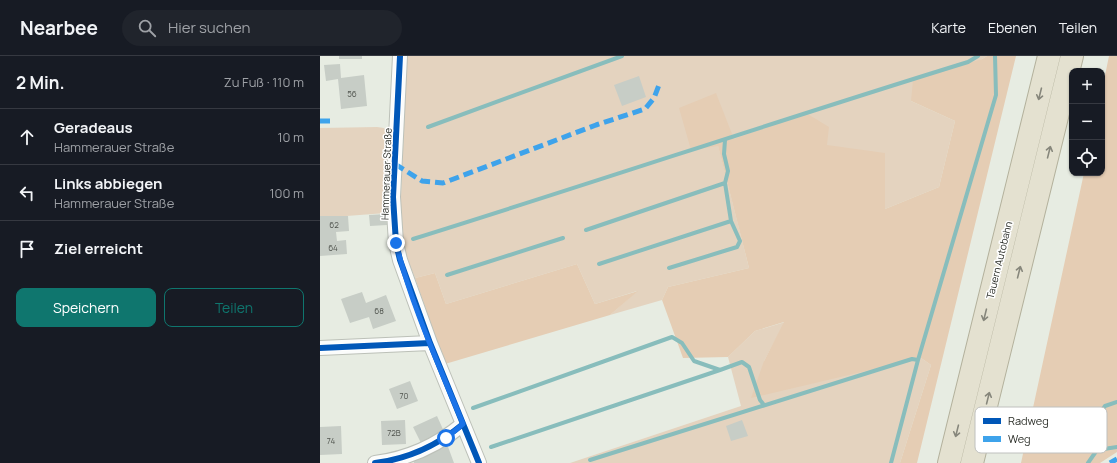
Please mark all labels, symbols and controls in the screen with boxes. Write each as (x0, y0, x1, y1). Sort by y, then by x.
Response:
search box (122, 10, 402, 46)
text: Nearbee (20, 15, 98, 41)
icon: search (136, 17, 158, 39)
text: Hier suchen (168, 17, 250, 38)
text: Karte (931, 18, 966, 37)
text: Ebenen (988, 18, 1037, 37)
text: Teilen (1059, 18, 1097, 37)
map controls (1069, 68, 1105, 176)
button: + (1069, 68, 1105, 104)
text: 2 Min. (16, 71, 65, 94)
text: Zu Fuß · 110 m (224, 73, 304, 91)
one-way arrow (1035, 87, 1043, 100)
house number: 56 (347, 88, 357, 99)
button: − (1069, 104, 1105, 140)
text: Geradeaus (54, 117, 133, 138)
icon: ahead (16, 126, 38, 148)
street label: Hammerauer Straße (377, 127, 395, 220)
text: 10 m (277, 128, 304, 146)
text: Hammerauer Straße (54, 138, 174, 156)
button: locate (1069, 140, 1105, 176)
one-way arrow (1045, 146, 1053, 159)
text: Links abbiegen (54, 173, 162, 194)
icon: left (16, 182, 38, 204)
text: 100 m (269, 184, 304, 202)
text: Hammerauer Straße (54, 194, 174, 212)
house number: 62 (329, 219, 339, 230)
street label: Tauern Autobahn (983, 220, 1015, 300)
route end (387, 234, 405, 252)
icon: arrive (16, 238, 38, 260)
text: Ziel erreicht (54, 238, 143, 259)
house number: 64 (328, 242, 338, 253)
one-way arrow (1016, 265, 1024, 278)
button: Speichern (16, 288, 156, 327)
button: Teilen (164, 288, 304, 327)
house number: 68 (374, 305, 384, 316)
one-way arrow (981, 308, 988, 321)
house number: 70 (400, 390, 409, 401)
one-way arrow (985, 392, 993, 405)
legend (975, 407, 1107, 453)
text: Radweg (1008, 413, 1049, 428)
one-way arrow (952, 425, 960, 438)
house number: 72B (387, 427, 401, 438)
route start (437, 429, 455, 447)
text: Weg (1008, 431, 1031, 446)
house number: 74 (327, 435, 335, 446)

